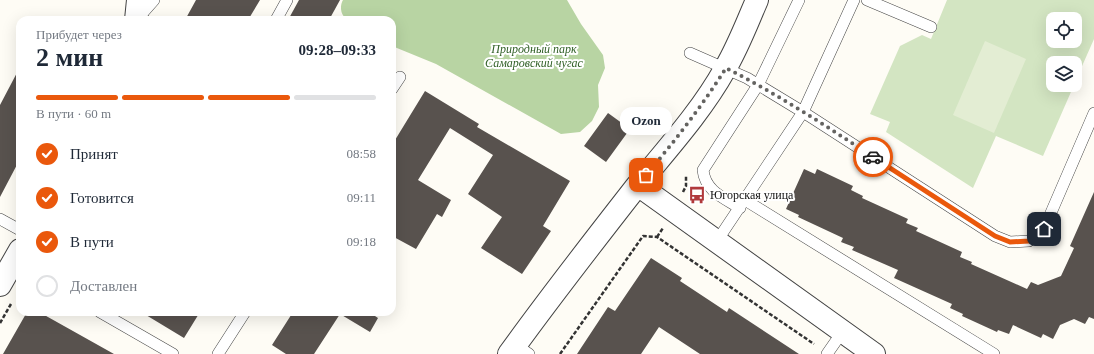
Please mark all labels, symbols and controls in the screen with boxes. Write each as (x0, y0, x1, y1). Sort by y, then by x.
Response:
map controls (1046, 12, 1082, 92)
button: locate (1046, 12, 1082, 48)
text: Прибудет через (36, 27, 122, 42)
text: 09:28–09:33 (299, 42, 376, 58)
park label: Природный парк Самаровский чугас (485, 42, 584, 70)
text: 2 мин (36, 43, 103, 72)
button: layers (1046, 56, 1082, 92)
text: В пути · 60 m (36, 106, 111, 121)
callout: Ozon (620, 107, 672, 135)
text: Ozon (631, 113, 661, 128)
courier (853, 137, 893, 177)
icon: check (36, 143, 58, 165)
text: Принят (70, 146, 118, 162)
text: 08:58 (346, 146, 376, 161)
icon: car (862, 146, 884, 168)
pin (629, 158, 663, 192)
icon: bag (635, 164, 657, 186)
bus stop icon: Югорская улица (687, 185, 707, 205)
icon: check (36, 187, 58, 209)
place label: Югорская улица (710, 188, 794, 202)
text: Готовится (70, 190, 134, 206)
text: 09:11 (347, 190, 376, 205)
pin (1027, 212, 1061, 246)
icon: home (1033, 218, 1055, 240)
icon: check (36, 231, 58, 253)
text: В пути (70, 234, 114, 250)
text: 09:18 (346, 234, 376, 249)
text: Доставлен (70, 278, 137, 294)

